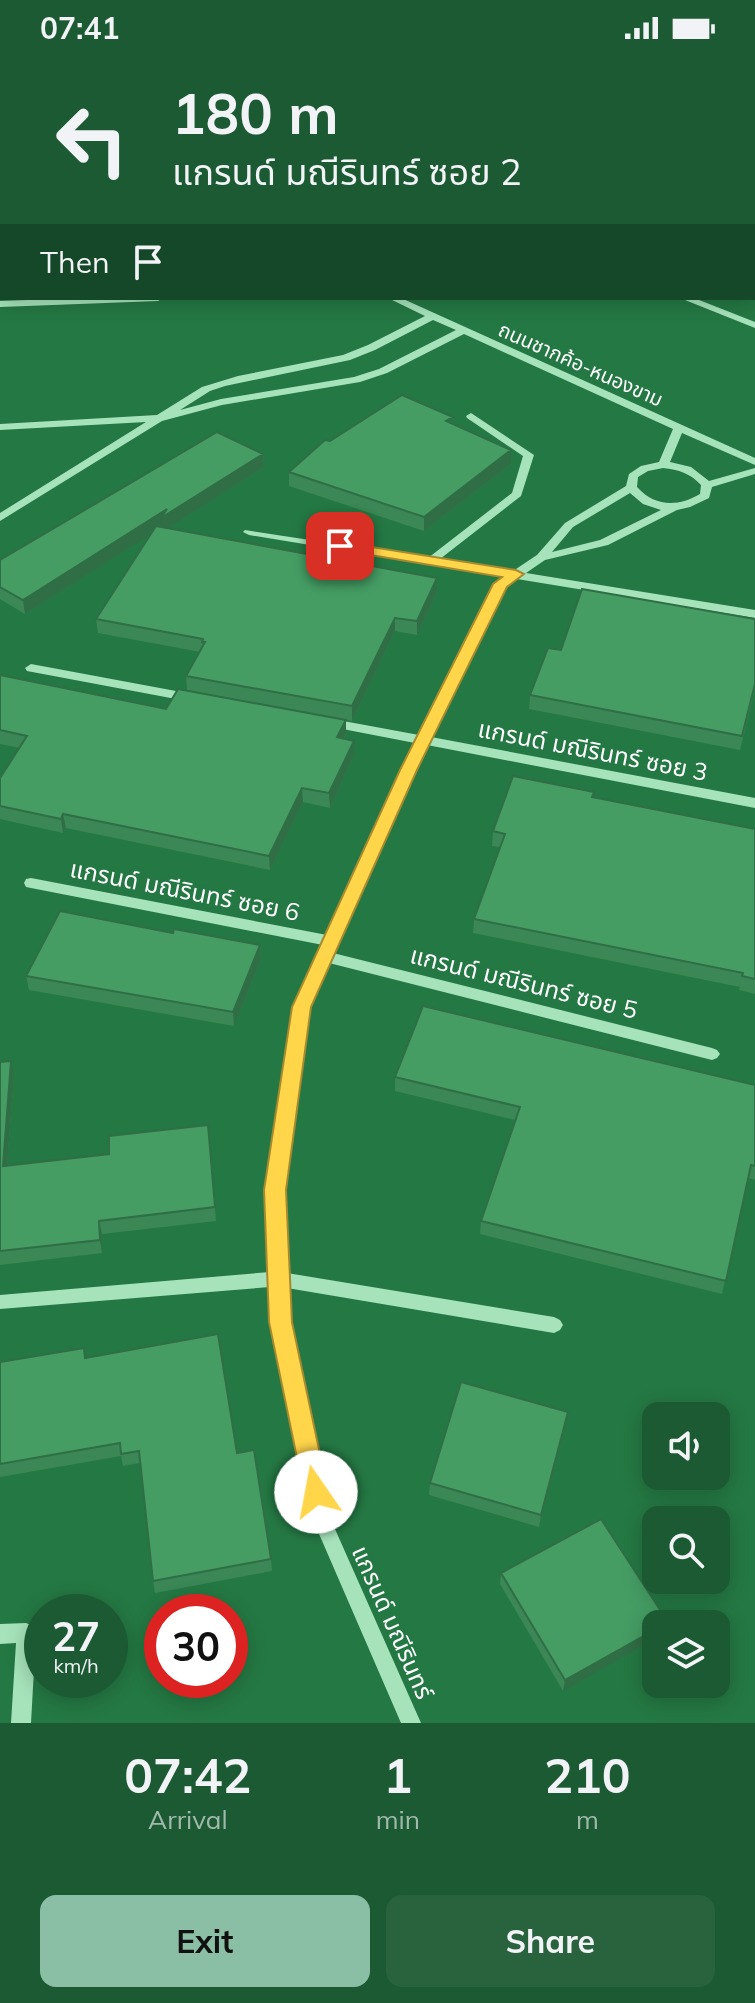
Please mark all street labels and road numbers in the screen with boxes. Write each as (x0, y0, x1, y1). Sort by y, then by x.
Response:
street label: ถนนชากค้อ-หนองขาม (495, 316, 667, 412)
street label: แกรนด์ มณีรินทร์ ซอย 3 (476, 713, 710, 787)
street label: แกรนด์ มณีรินทร์ ซอย 6 (68, 853, 302, 927)
street label: แกรนด์ มณีรินทร์ ซอย 5 (407, 939, 641, 1025)
street label: แกรนด์ มณีรินทร์ (346, 1541, 441, 1704)

